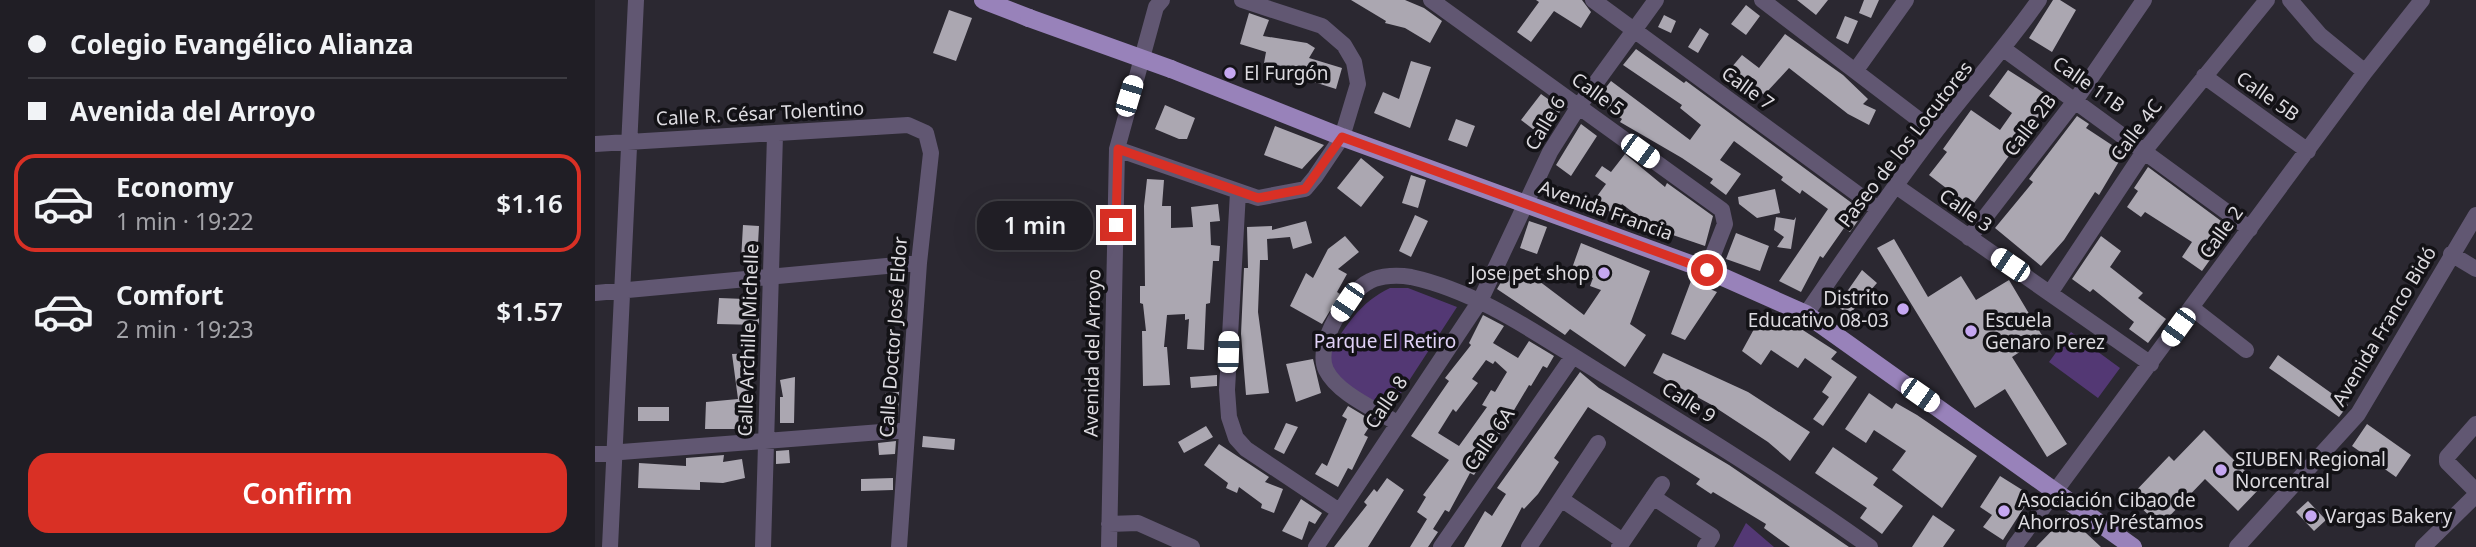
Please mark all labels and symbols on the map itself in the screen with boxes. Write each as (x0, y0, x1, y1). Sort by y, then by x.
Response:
street label: Calle 11B (2048, 50, 2130, 118)
street label: Paseo de los Locutores (1832, 56, 1978, 232)
place label: El Furgón (1244, 60, 1329, 86)
street label: Calle 7 (1716, 60, 1780, 116)
marker: El Furgón (1222, 65, 1238, 81)
street label: Calle 5B (2231, 65, 2305, 127)
street label: Calle 5 (1566, 66, 1630, 122)
car (1113, 73, 1146, 119)
street label: Calle 2B (1998, 89, 2062, 161)
street label: Calle 6 (1519, 91, 1571, 155)
street label: Calle 4C (2104, 94, 2168, 166)
street label: Calle R. César Tolentino (655, 95, 865, 131)
car (1617, 130, 1664, 172)
street label: Avenida Francia (1535, 174, 1677, 246)
street label: Calle 3 (1934, 182, 1998, 238)
street label: Calle 2 (2193, 200, 2249, 264)
callout: 1 min (976, 201, 1091, 250)
route end (1100, 209, 1132, 241)
street label: Calle Doctor José Eldor (873, 235, 913, 439)
street label: Avenida Franco Bidó (2326, 241, 2442, 411)
street label: Calle Archille Michelle (732, 243, 764, 437)
car (1987, 245, 2034, 285)
route start (1691, 254, 1723, 286)
place label: Jose pet shop (1468, 260, 1590, 286)
marker: Jose pet shop (1596, 265, 1612, 281)
street label: Avenida del Arroyo (1078, 269, 1106, 437)
car (1327, 279, 1368, 325)
place label: Distrito Educativo 08-03 (1748, 285, 1889, 333)
marker: Distrito Educativo 08-03 (1895, 301, 1911, 317)
car (2158, 304, 2199, 350)
place label: Escuela Genaro Perez (1985, 307, 2105, 355)
marker: Escuela Genaro Perez (1963, 323, 1979, 339)
park label: Parque El Retiro (1314, 328, 1456, 354)
car (1217, 331, 1240, 373)
street label: Calle 8 (1359, 370, 1413, 434)
car (1897, 374, 1944, 416)
street label: Calle 9 (1657, 375, 1721, 429)
street label: Calle 6A (1458, 402, 1521, 476)
place label: SIUBEN Regional Norcentral (2235, 446, 2386, 494)
marker: SIUBEN Regional Norcentral (2213, 462, 2229, 478)
place label: Asociación Cibao de Ahorros y Préstamos (2018, 487, 2204, 535)
marker: Asociación Cibao de Ahorros y Préstamos (1996, 503, 2012, 519)
place label: Vargas Bakery (2325, 503, 2452, 529)
marker: Vargas Bakery (2303, 508, 2319, 524)

